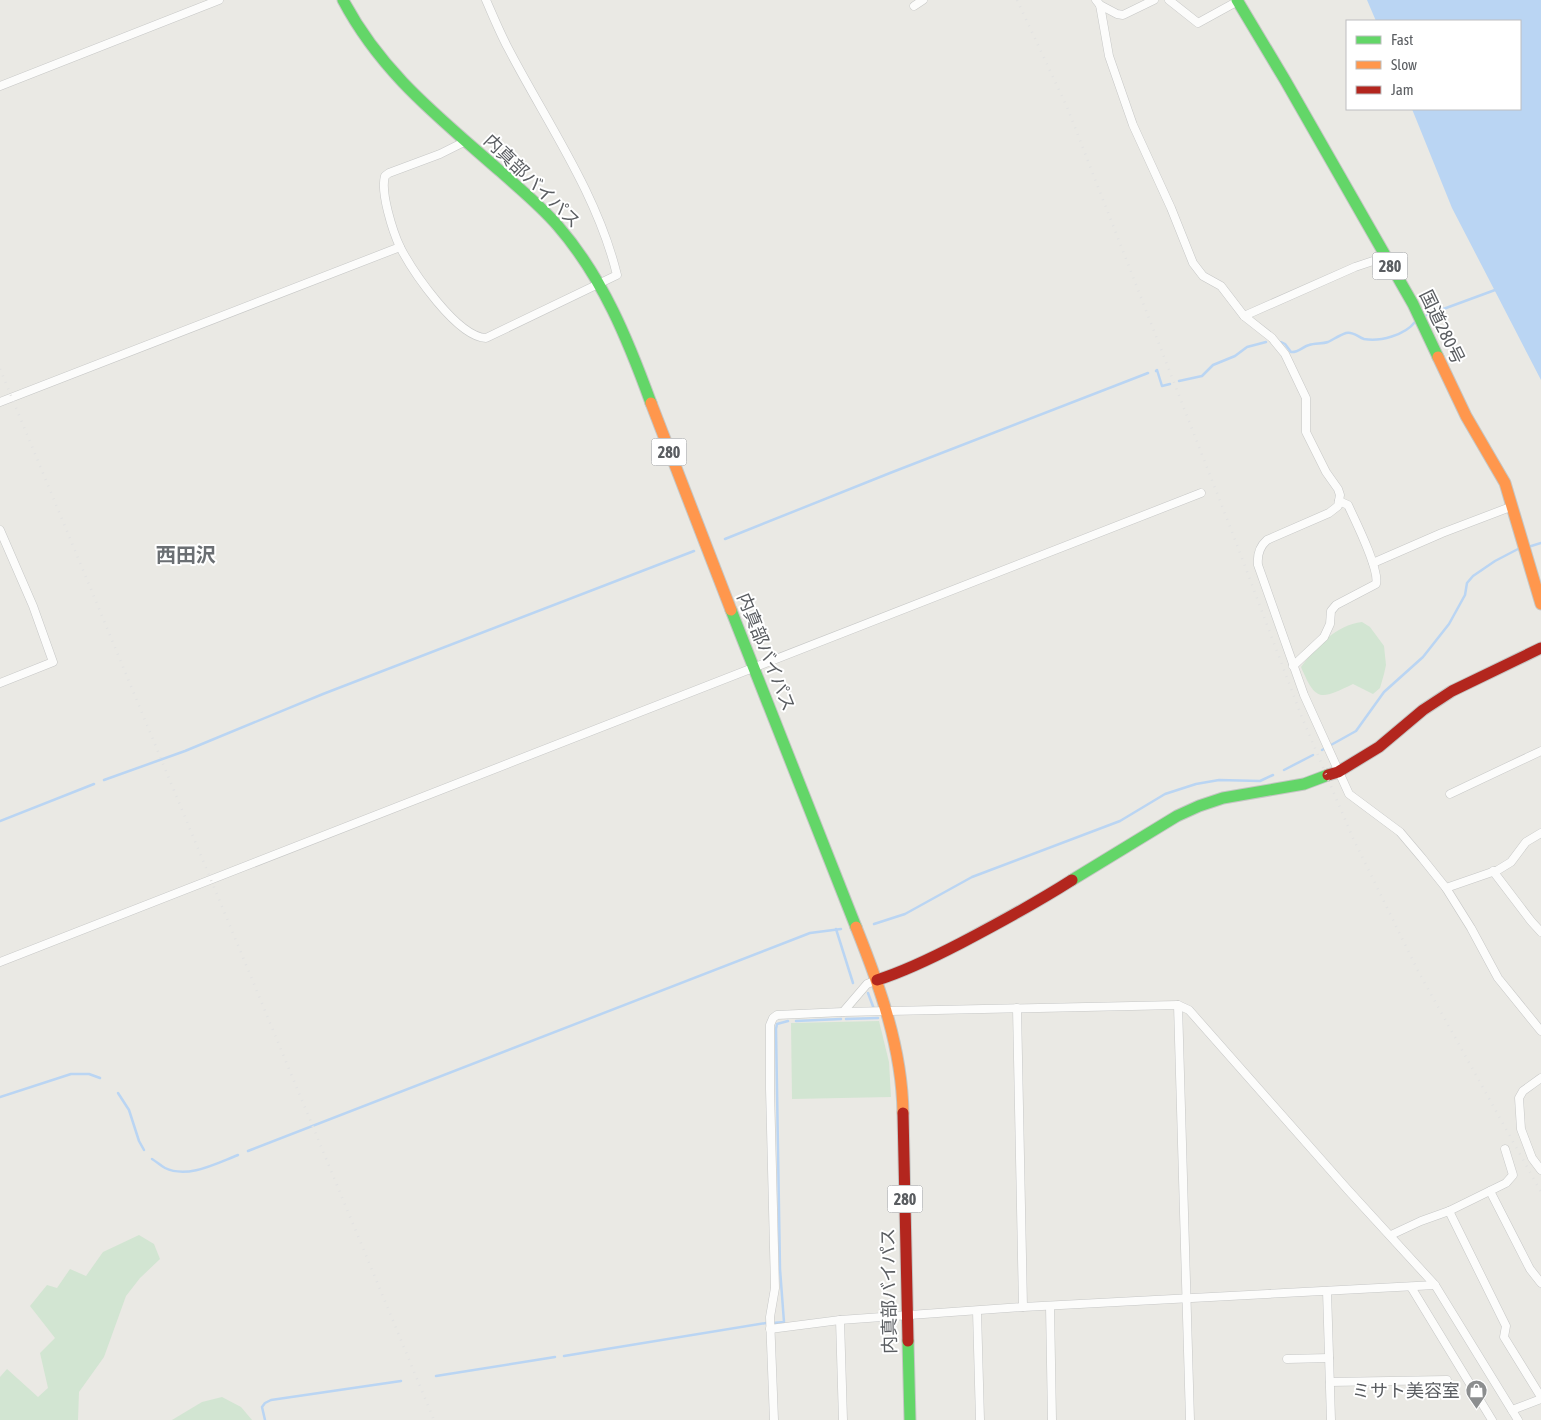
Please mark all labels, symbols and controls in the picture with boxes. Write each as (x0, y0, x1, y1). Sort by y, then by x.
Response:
legend (1346, 20, 1521, 110)
text: Fast (1391, 31, 1413, 48)
text: Slow (1391, 56, 1417, 73)
text: Jam (1391, 81, 1414, 98)
street label: 内真部バイパス (480, 129, 585, 232)
road number: 280 (1372, 252, 1408, 280)
street label: 国道280号 (1416, 287, 1469, 367)
road number: 280 (652, 438, 686, 466)
district label: 西田沢 (156, 543, 216, 566)
street label: 内真部バイパス (733, 590, 800, 714)
road number: 280 (888, 1186, 922, 1212)
street label: 内真部バイパス (877, 1228, 900, 1354)
shop icon: ミサト美容室 (1464, 1379, 1488, 1410)
place label: ミサト美容室 (1352, 1380, 1460, 1401)

